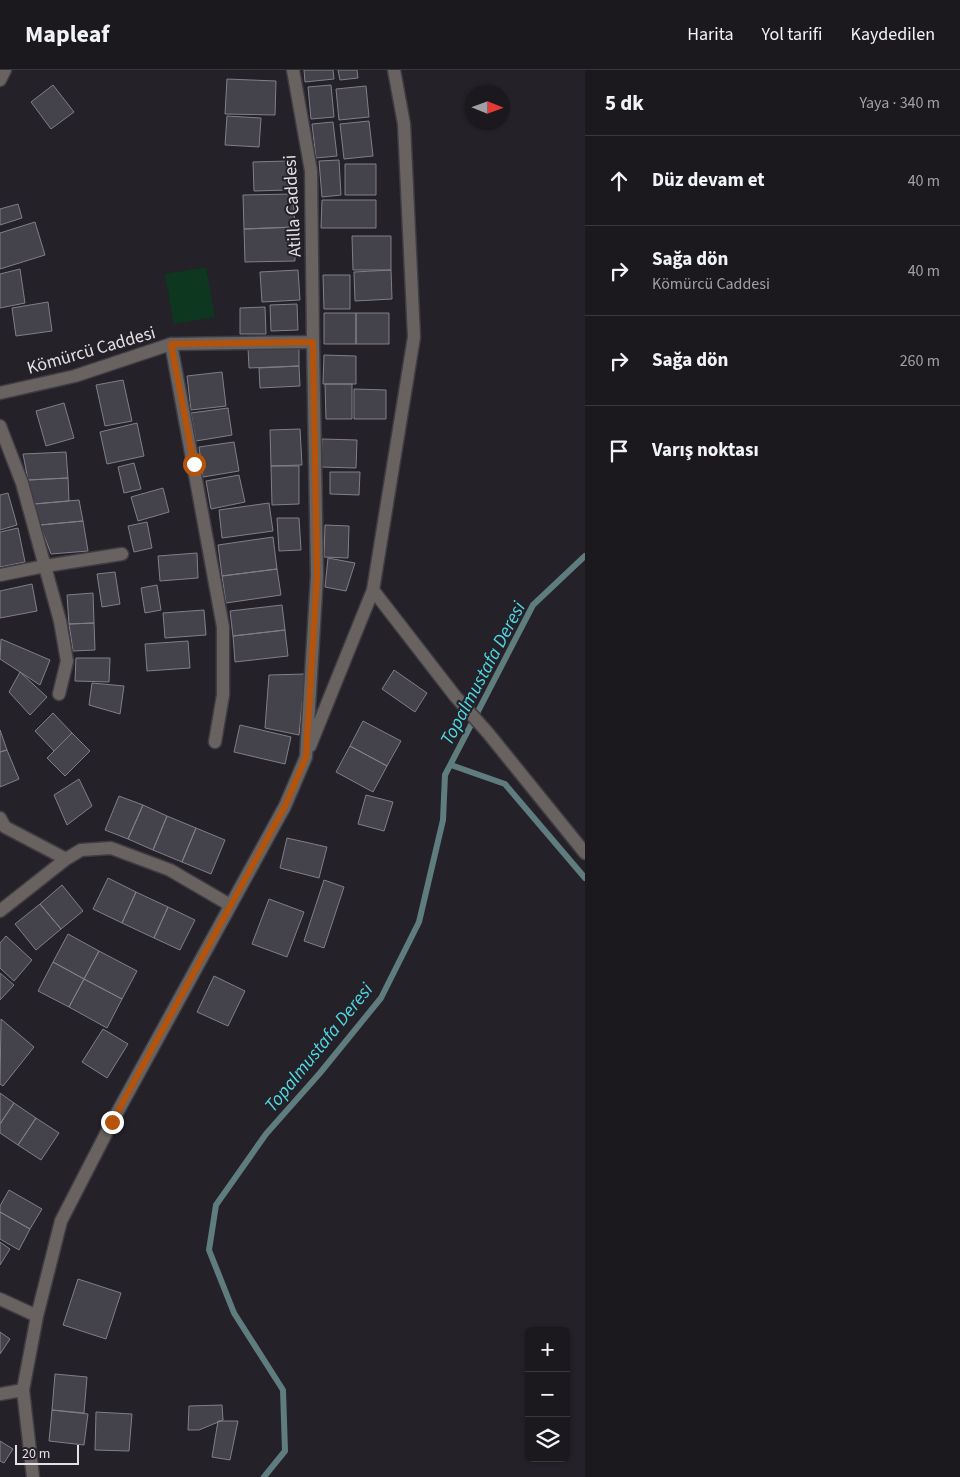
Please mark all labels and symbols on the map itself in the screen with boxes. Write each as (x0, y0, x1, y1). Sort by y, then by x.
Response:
north arrow (465, 85, 510, 130)
street label: Atilla Caddesi (277, 154, 308, 258)
street label: Kömürcü Caddesi (24, 320, 158, 381)
route start (183, 453, 206, 476)
water label: Topalmustafa Deresi (434, 597, 533, 750)
water label: Topalmustafa Deresi (259, 977, 380, 1118)
route end (101, 1111, 124, 1134)
scale bar (15, 1442, 79, 1465)

